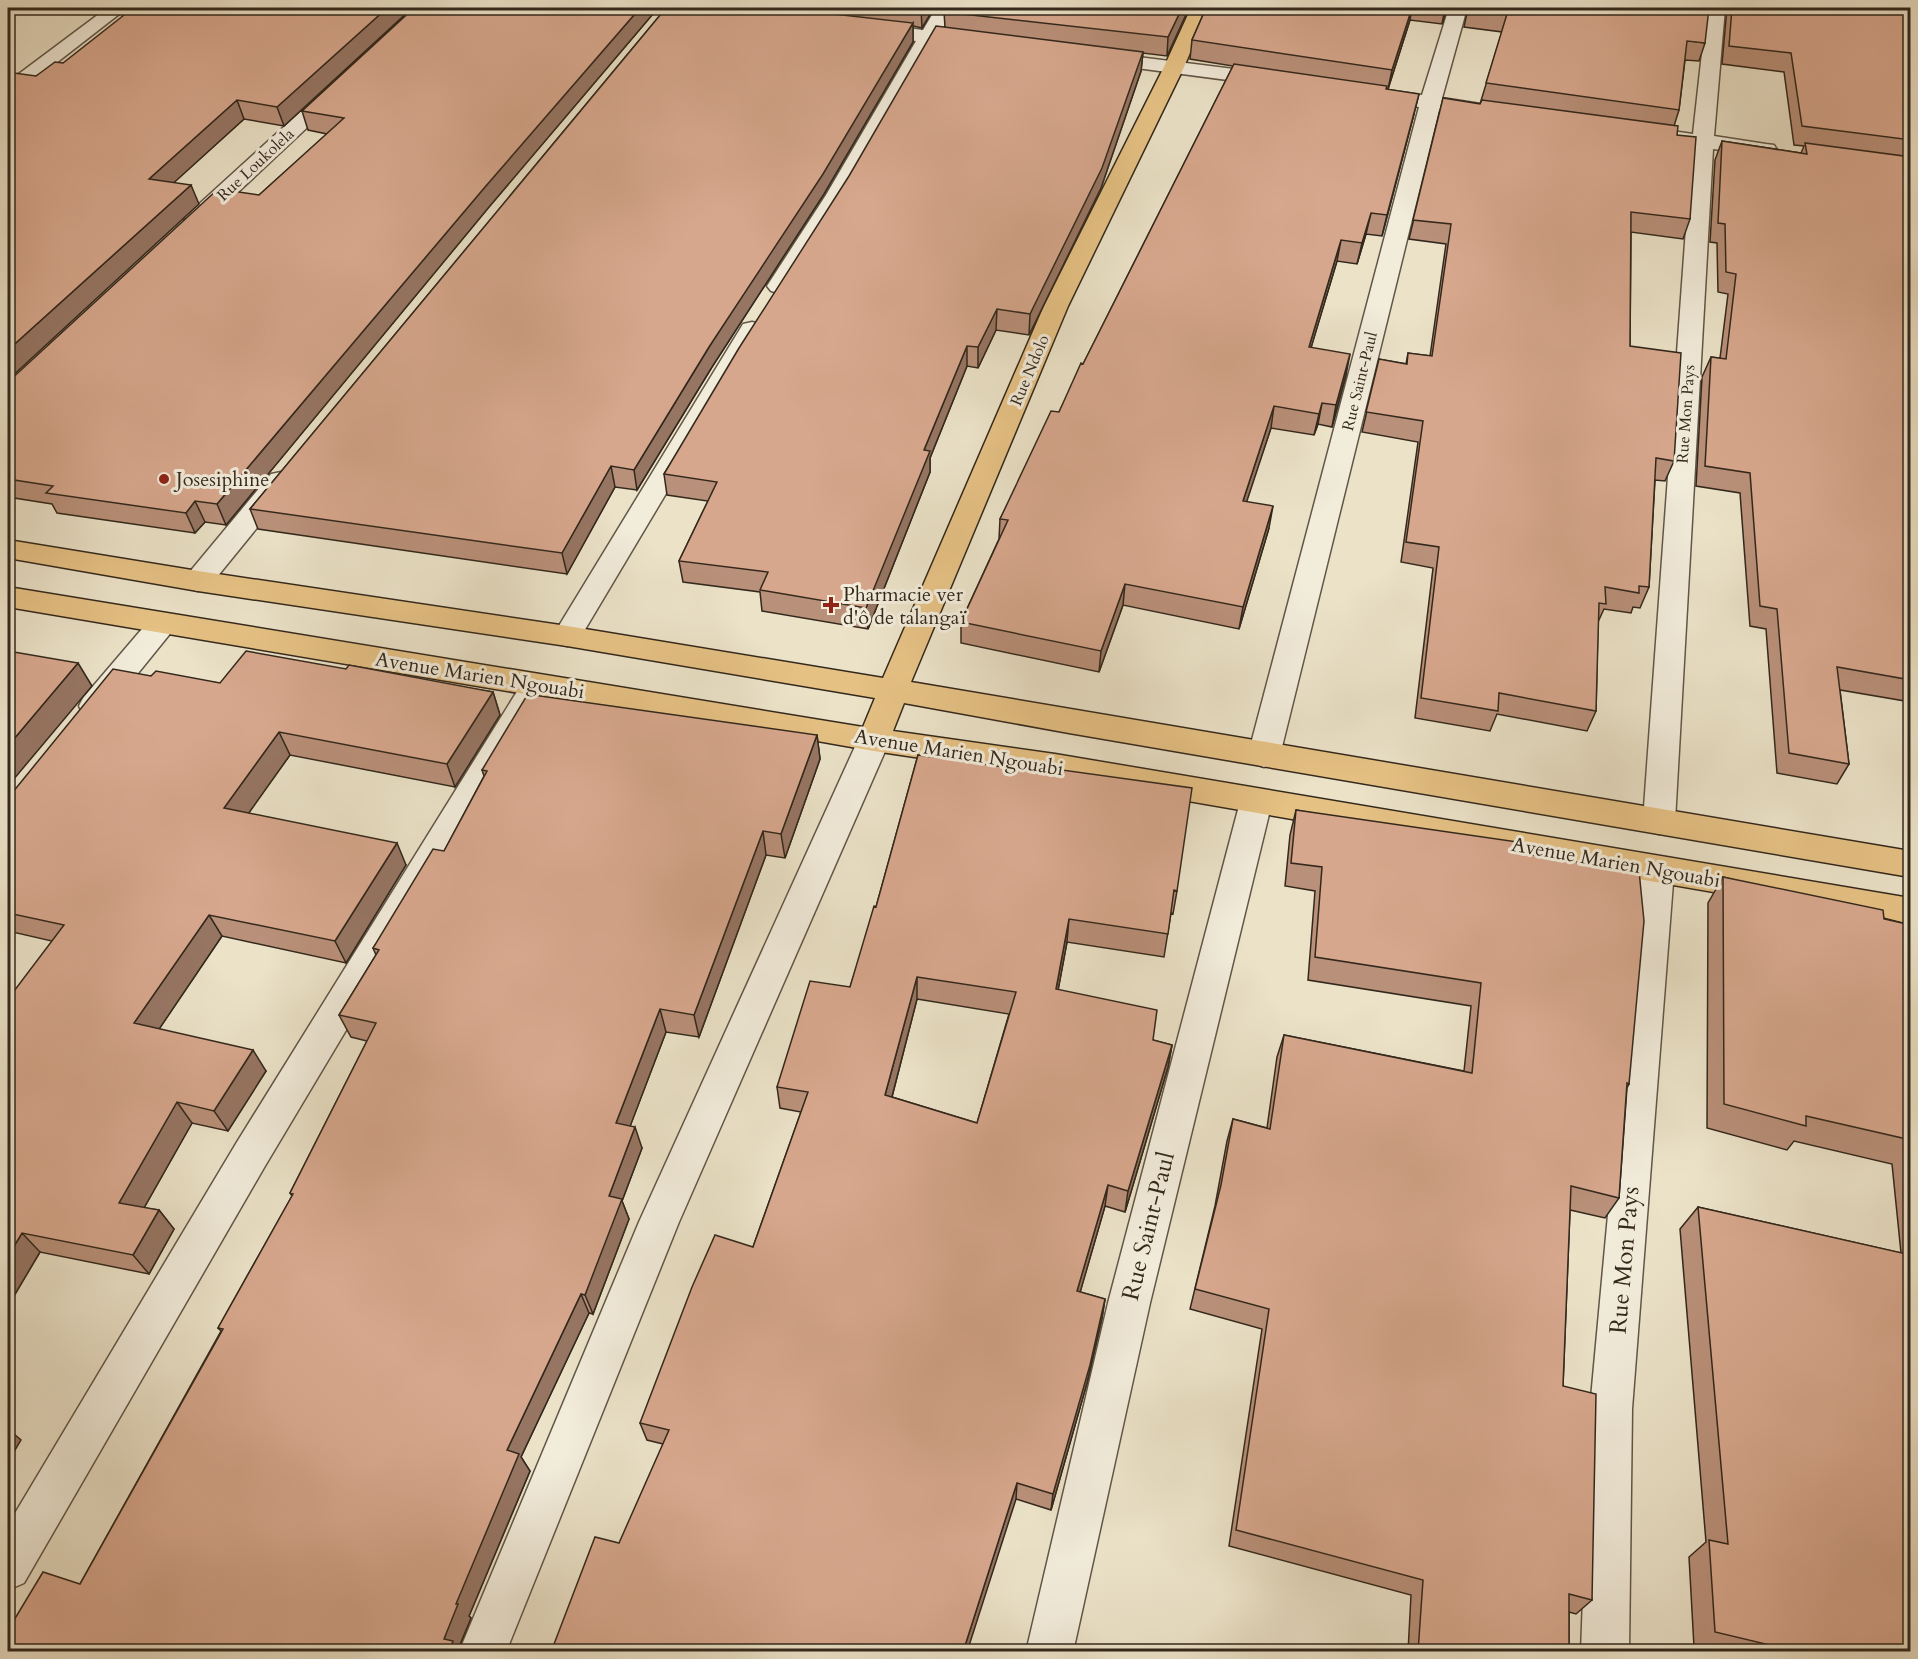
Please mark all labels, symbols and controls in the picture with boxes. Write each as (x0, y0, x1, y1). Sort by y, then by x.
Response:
street label: Rue Loukolela (212, 123, 299, 206)
street label: Rue Saint-Paul (1337, 329, 1383, 433)
street label: Rue Ndolo (1005, 331, 1055, 409)
street label: Rue Mon Pays (1672, 364, 1700, 464)
place label: Josesiphine (173, 466, 269, 493)
marker: Josesiphine (157, 472, 171, 486)
place label: Pharmacie ver d'ô de talangaï (843, 581, 966, 631)
marker: Pharmacie ver d'ô de talangaï (824, 598, 838, 612)
street label: Avenue Marien Ngouabi (373, 646, 587, 705)
street label: Avenue Marien Ngouabi (852, 723, 1066, 782)
street label: Avenue Marien Ngouabi (1509, 831, 1723, 894)
street label: Rue Saint-Paul (1114, 1148, 1183, 1304)
street label: Rue Mon Pays (1602, 1185, 1647, 1335)

